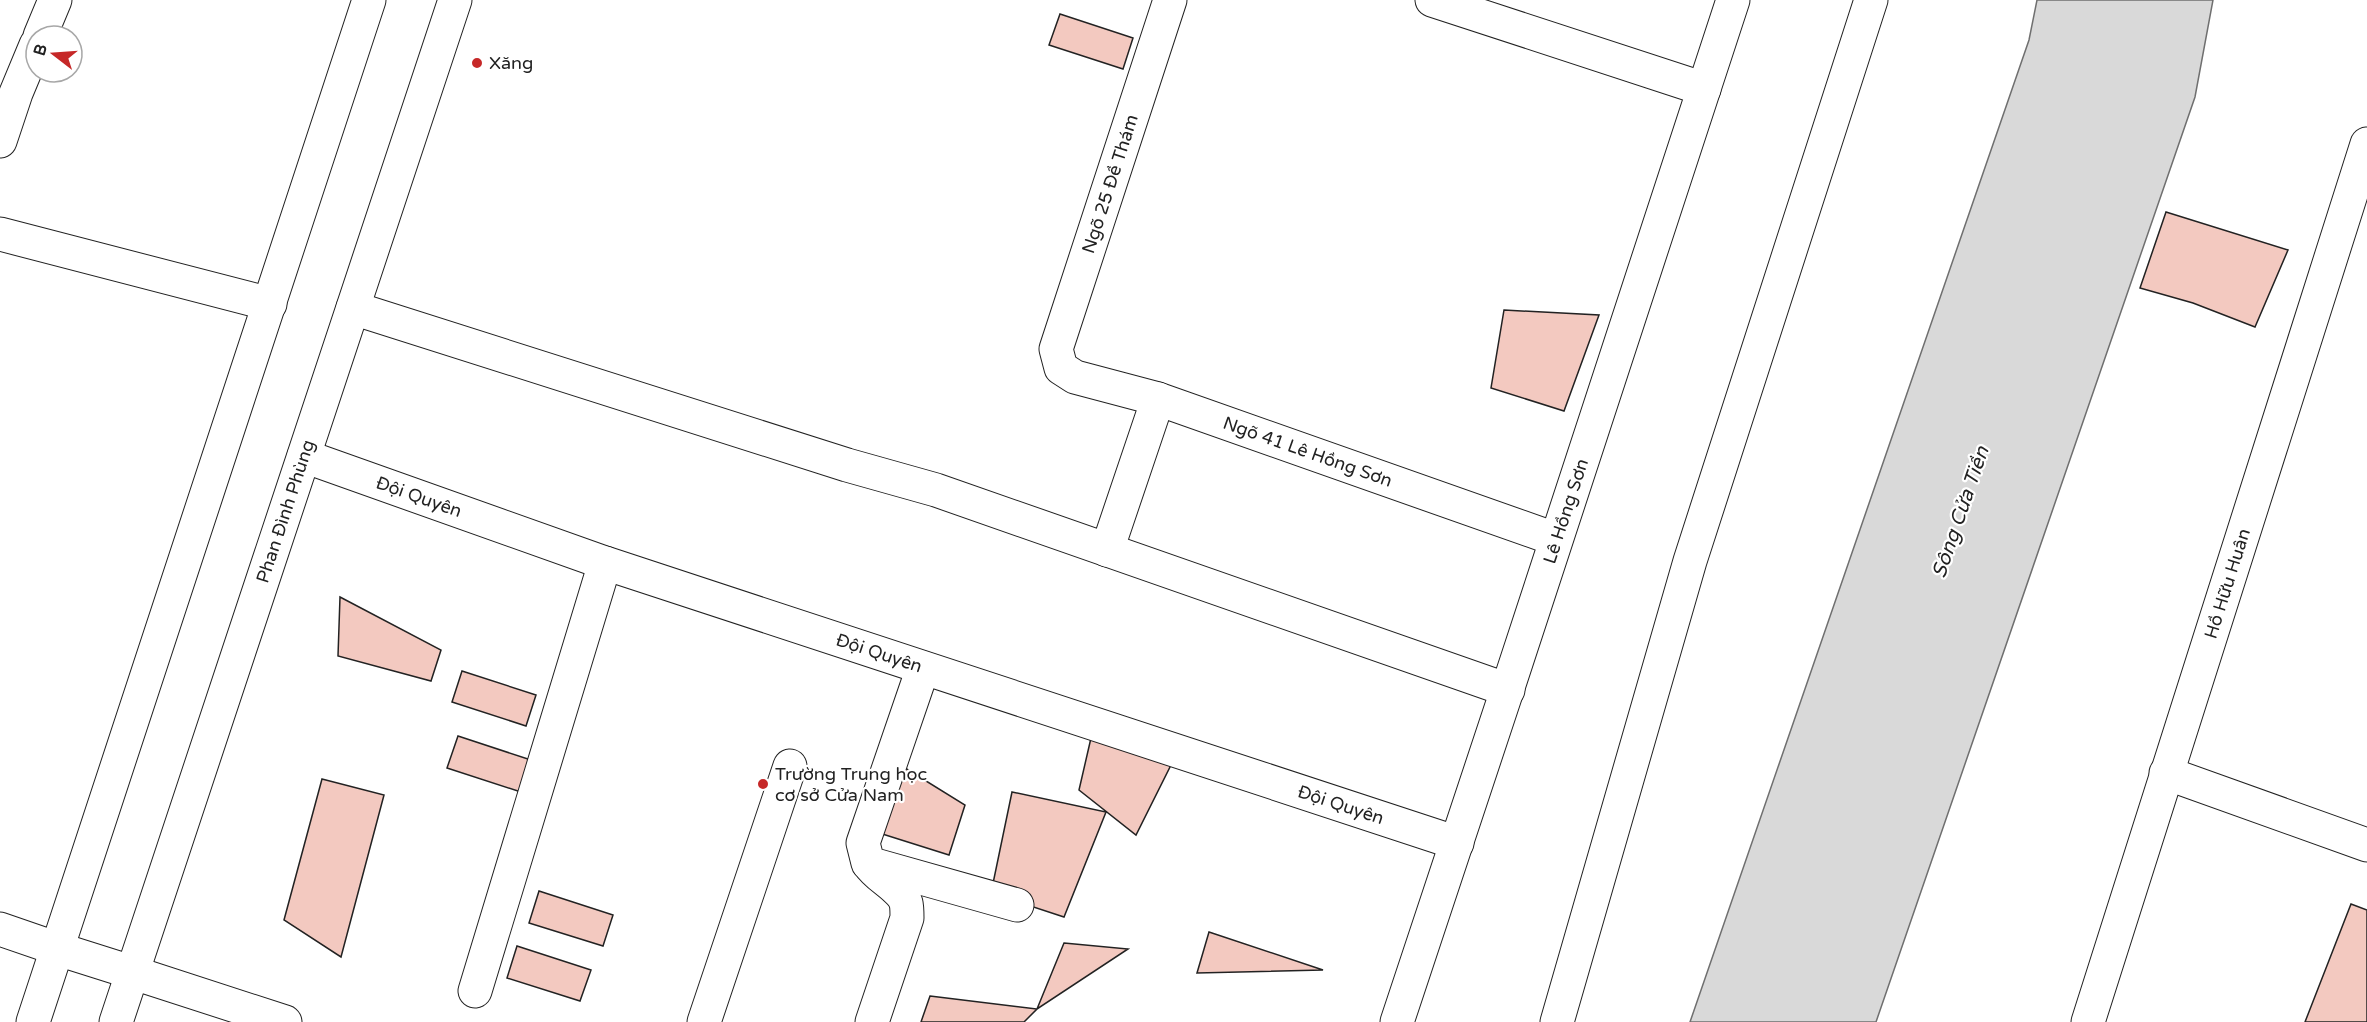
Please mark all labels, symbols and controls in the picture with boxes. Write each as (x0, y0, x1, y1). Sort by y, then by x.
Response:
north arrow (24, 24, 84, 84)
text: B (29, 42, 52, 58)
place label: Xăng (489, 52, 533, 74)
marker: Xăng (470, 56, 484, 70)
street label: Ngõ 25 Đề Thám (1077, 112, 1143, 256)
street label: Ngõ 41 Lê Hồng Sơn (1220, 412, 1395, 492)
street label: Phan Đình Phùng (251, 437, 319, 586)
water label: Sông Cửa Tiền (1927, 443, 1995, 581)
street label: Lê Hồng Sơn (1538, 456, 1593, 567)
street label: Đội Quyên (373, 471, 465, 522)
street label: Hồ Hữu Huân (2199, 526, 2255, 642)
street label: Đội Quyên (833, 629, 925, 678)
place label: Trường Trung học cơ sở Cửa Nam (775, 763, 927, 806)
marker: Trường Trung học cơ sở Cửa Nam (756, 777, 770, 791)
street label: Đội Quyên (1295, 780, 1387, 829)

